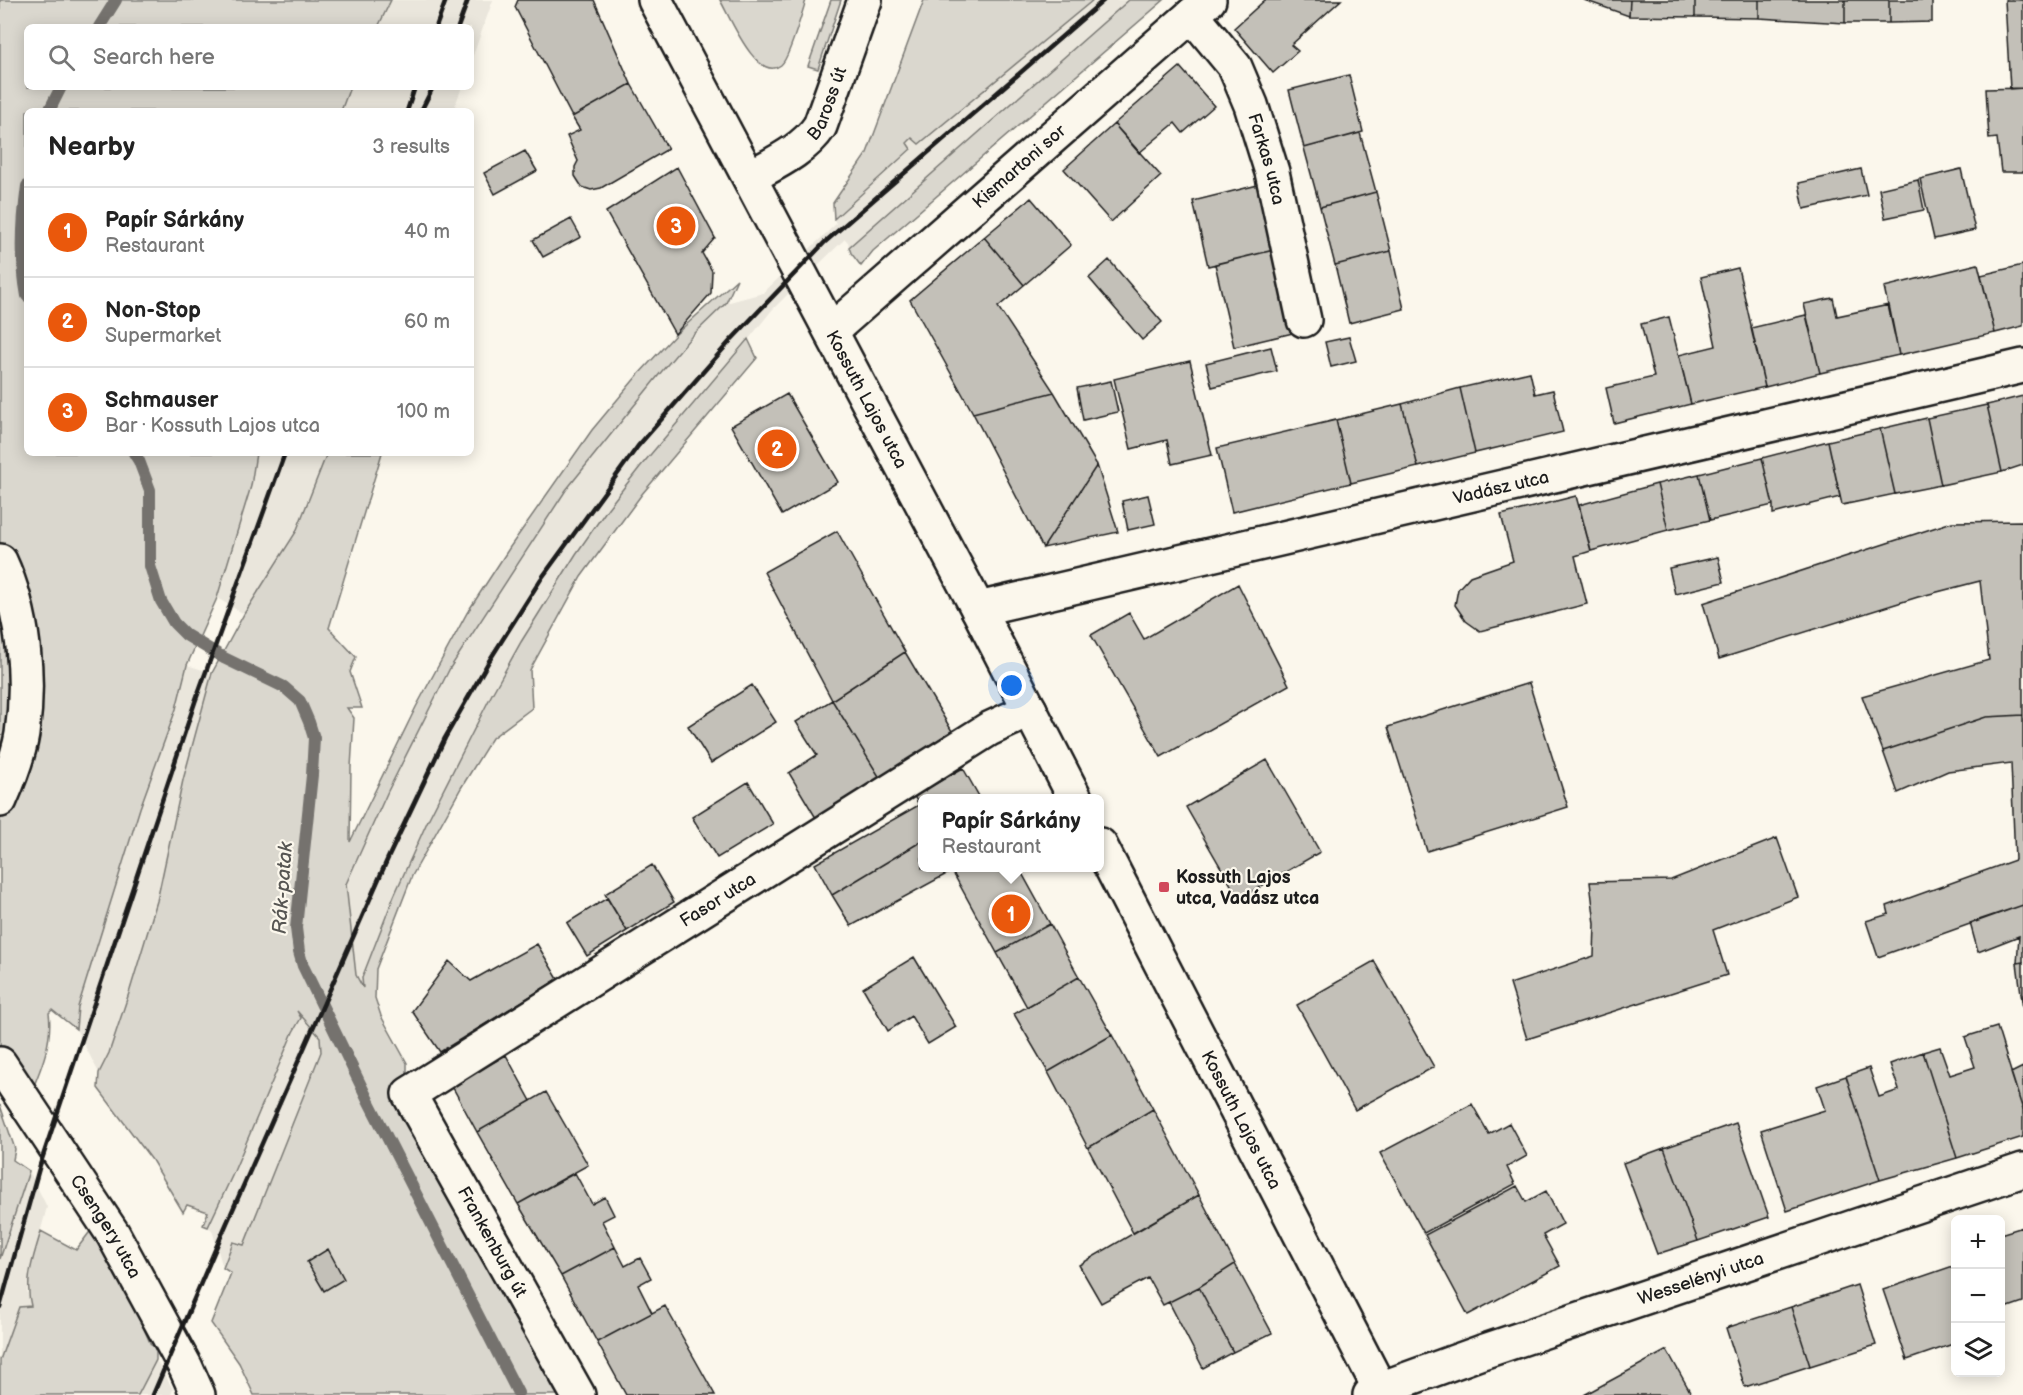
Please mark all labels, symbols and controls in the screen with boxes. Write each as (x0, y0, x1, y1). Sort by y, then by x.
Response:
search box (24, 24, 474, 90)
icon: search (45, 41, 78, 74)
text: Search here (93, 44, 215, 71)
street label: Baross út (803, 64, 851, 145)
street label: Farkas utca (1244, 111, 1289, 207)
street label: Kismartoni sor (968, 120, 1070, 213)
text: Nearby (48, 132, 135, 163)
text: 3 results (372, 135, 450, 159)
pin: 3 (656, 204, 696, 248)
text: Papír Sárkány (105, 207, 244, 234)
text: 1 (63, 220, 72, 244)
text: 40 m (404, 220, 450, 244)
text: Restaurant (105, 234, 205, 258)
text: Non-Stop (105, 297, 201, 324)
text: 2 (62, 310, 73, 334)
text: 60 m (404, 310, 450, 334)
text: Supermarket (105, 324, 221, 348)
street label: Kossuth Lajos utca (822, 327, 912, 472)
text: Schmauser (105, 387, 218, 414)
text: 3 (62, 400, 73, 424)
text: 100 m (397, 400, 450, 424)
text: Bar · Kossuth Lajos utca (105, 414, 320, 438)
pin: 2 (758, 426, 796, 472)
street label: Vadász utca (1451, 466, 1551, 509)
your location (997, 671, 1026, 700)
popup (918, 794, 1104, 872)
text: Papír Sárkány (941, 808, 1081, 835)
text: Restaurant (941, 835, 1041, 859)
water label: Rák-patak (268, 840, 298, 935)
place label: Kossuth Lajos utca, Vadász utca (1176, 867, 1319, 909)
street label: Fasor utca (676, 868, 760, 931)
marker: Kossuth Lajos utca, Vadász utca (1157, 880, 1171, 894)
pin: 1 (992, 892, 1030, 936)
street label: Kossuth Lajos utca (1197, 1047, 1286, 1193)
street label: Csengery utca (66, 1171, 146, 1282)
street label: Frankenburg út (453, 1183, 531, 1302)
map controls (1951, 1215, 2005, 1377)
button: + (1951, 1215, 2005, 1269)
street label: Wesselényi utca (1635, 1247, 1766, 1309)
button: − (1951, 1269, 2005, 1323)
button: layers (1951, 1323, 2005, 1377)

